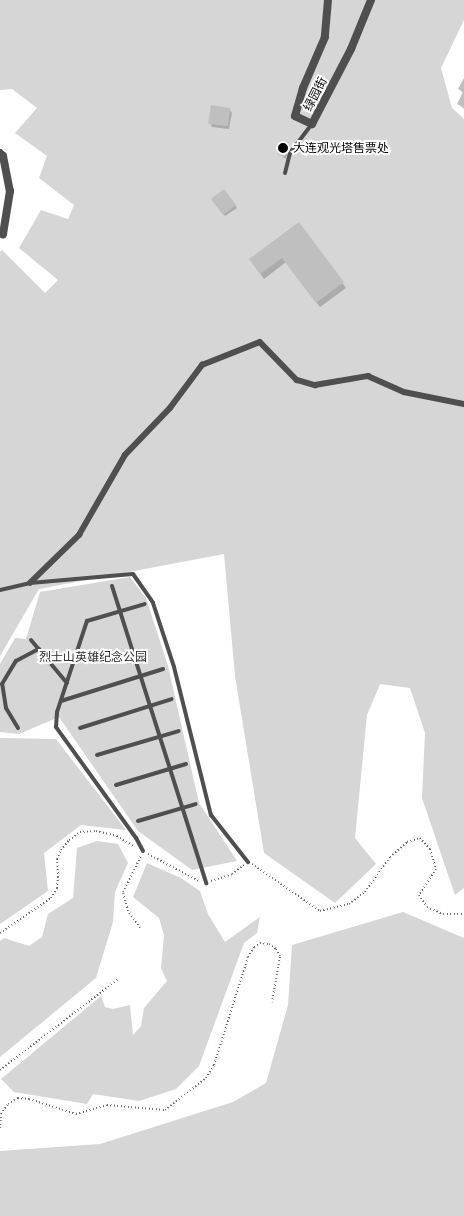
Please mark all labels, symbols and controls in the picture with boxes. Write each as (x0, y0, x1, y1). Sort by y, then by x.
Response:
street label: 绿园街 (300, 75, 330, 113)
place label: 大连观光塔售票处 (293, 141, 389, 155)
marker: 大连观光塔售票处 (277, 142, 289, 154)
park label: 烈士山英雄纪念公园 (39, 650, 147, 664)

